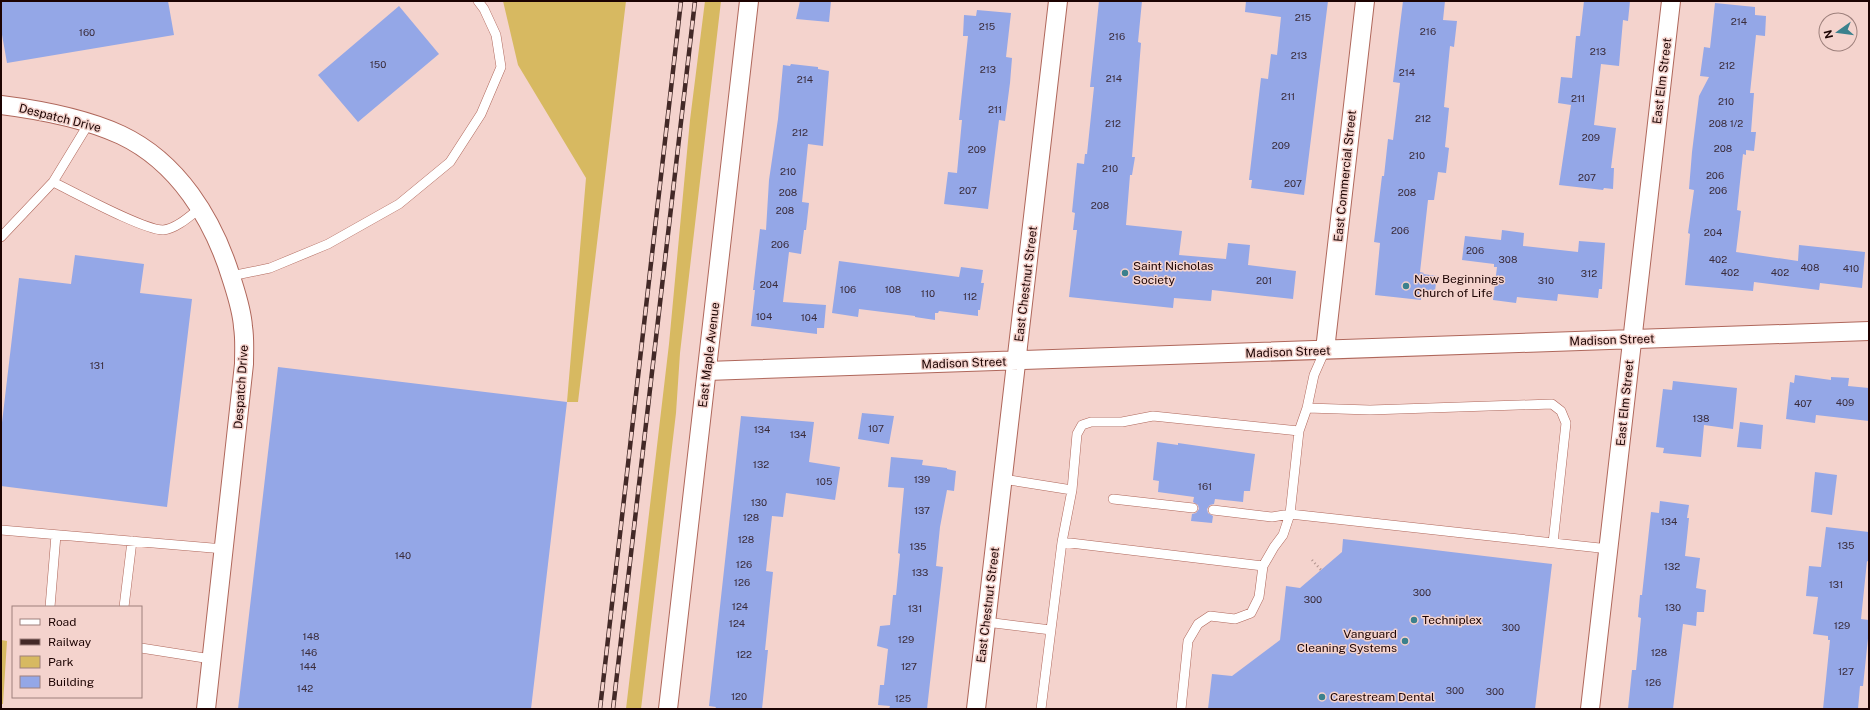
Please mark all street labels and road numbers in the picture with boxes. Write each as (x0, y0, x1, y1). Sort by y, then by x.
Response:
street label: East Elm Street (1650, 37, 1674, 125)
street label: Despatch Drive (18, 101, 103, 135)
street label: East Commercial Street (1331, 109, 1359, 243)
street label: East Chestnut Street (1012, 225, 1040, 343)
street label: East Maple Avenue (696, 301, 722, 408)
street label: Madison Street (1569, 332, 1655, 348)
street label: Despatch Drive (231, 344, 251, 429)
street label: Madison Street (1245, 344, 1331, 360)
street label: Madison Street (921, 355, 1007, 371)
street label: East Elm Street (1614, 359, 1637, 447)
street label: East Chestnut Street (974, 546, 1002, 664)

